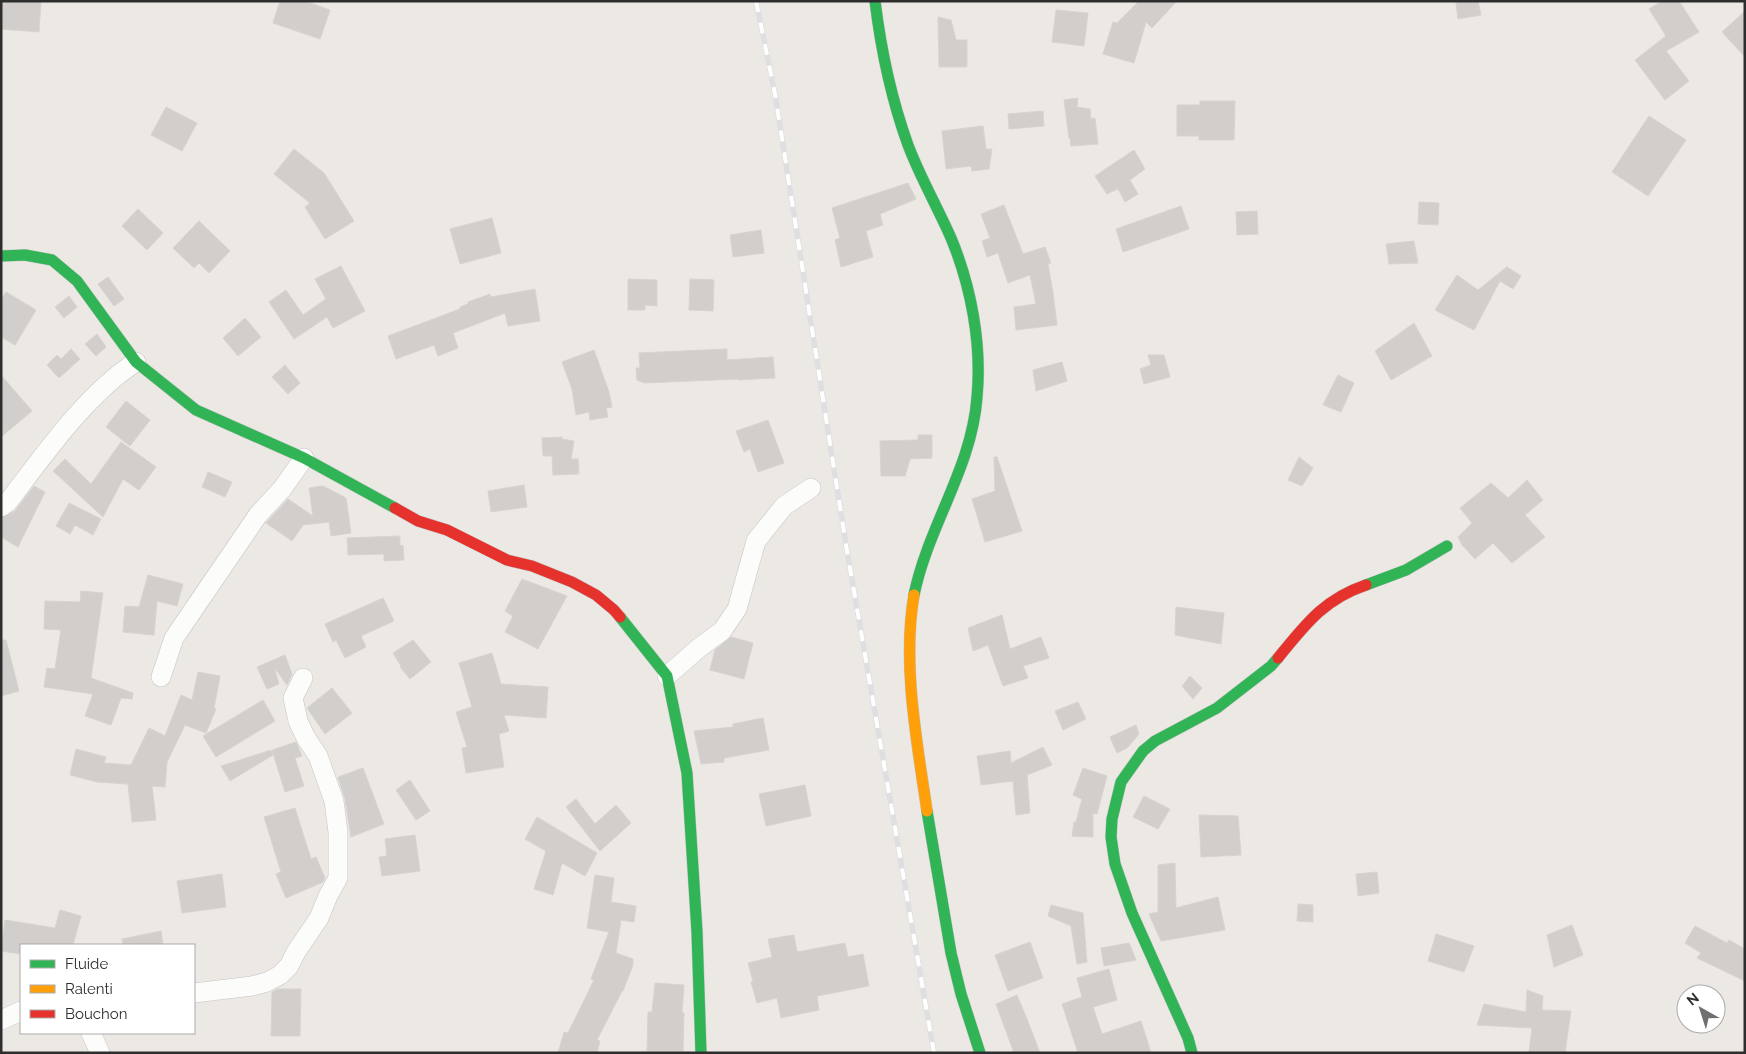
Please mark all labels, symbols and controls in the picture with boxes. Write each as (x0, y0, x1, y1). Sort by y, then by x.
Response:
legend (20, 944, 195, 1034)
text: Fluide (65, 955, 108, 973)
text: Ralenti (65, 980, 113, 998)
north arrow (1676, 984, 1726, 1034)
text: N (1684, 989, 1702, 1008)
text: Bouchon (65, 1005, 127, 1023)

